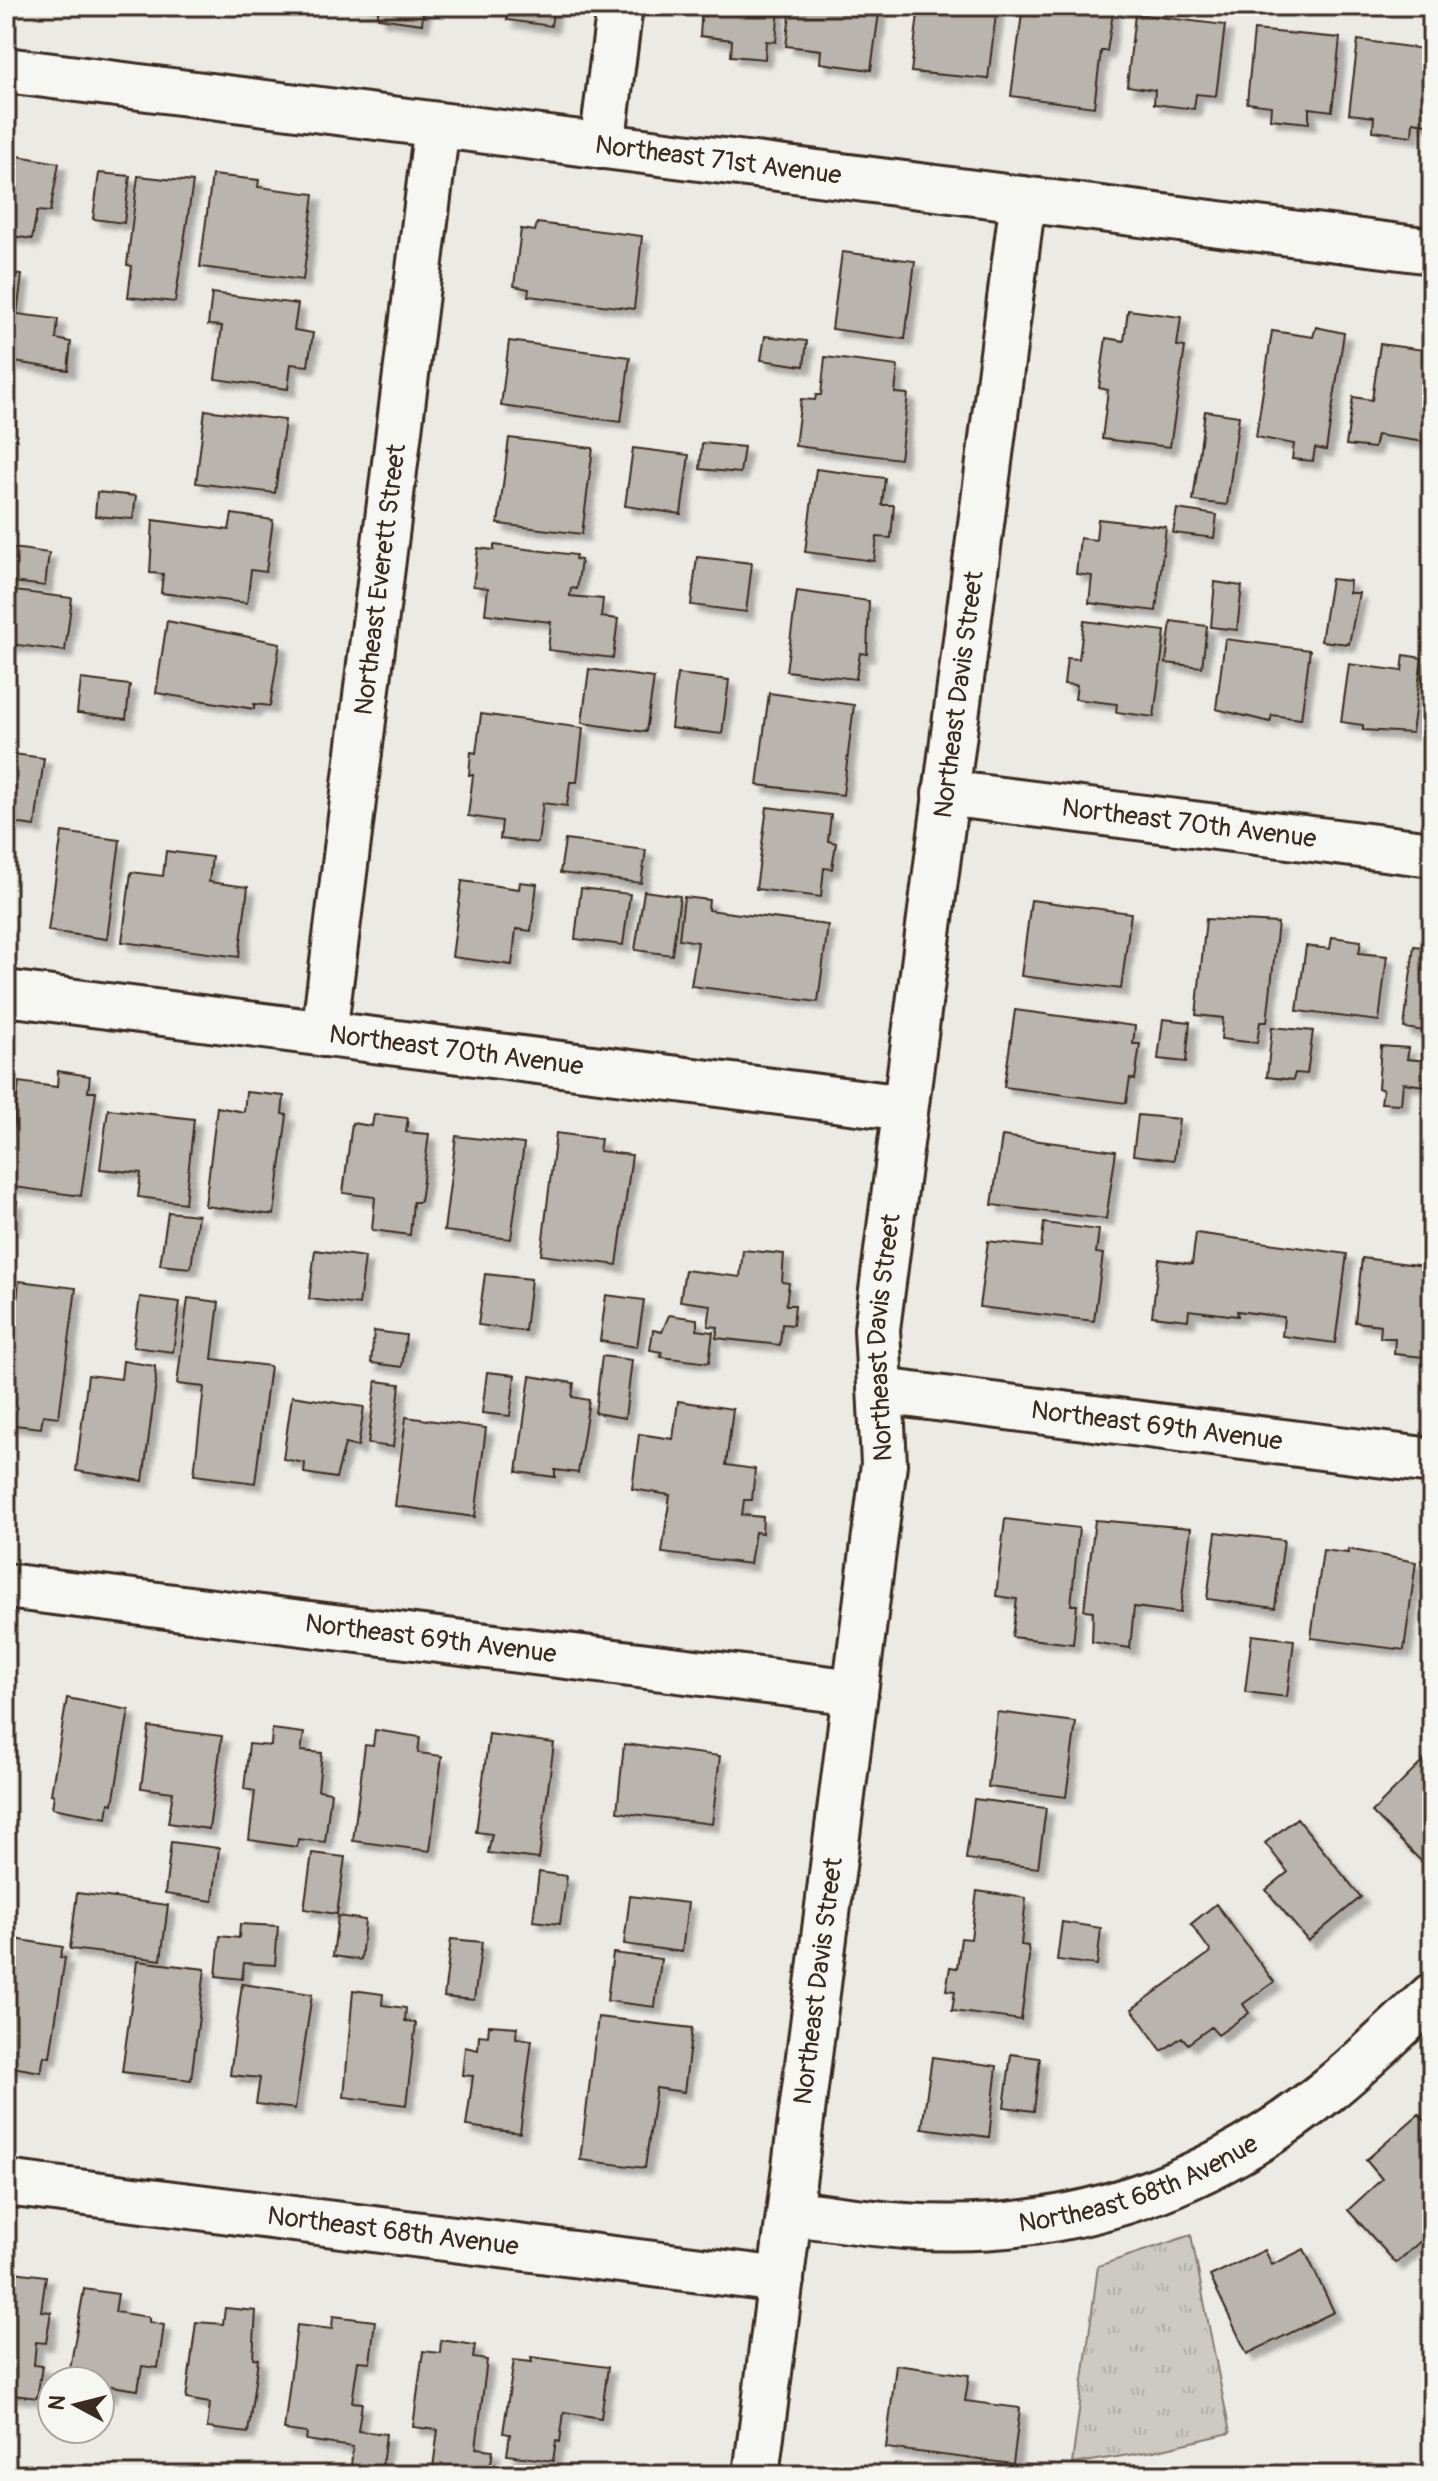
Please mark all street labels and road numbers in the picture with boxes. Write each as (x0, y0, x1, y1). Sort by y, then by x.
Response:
street label: Northeast 71st Avenue (593, 129, 843, 192)
street label: Northeast Everett Street (348, 442, 413, 717)
street label: Northeast Davis Street (927, 569, 991, 820)
street label: Northeast 70th Avenue (1060, 792, 1318, 855)
street label: Northeast 70th Avenue (327, 1018, 586, 1083)
street label: Northeast Davis Street (861, 1211, 908, 1462)
street label: Northeast 69th Avenue (1029, 1394, 1284, 1458)
street label: Northeast 69th Avenue (303, 1607, 558, 1671)
street label: Northeast Davis Street (787, 1855, 850, 2106)
street label: Northeast 68th Avenue (1017, 2128, 1264, 2240)
street label: Northeast 68th Avenue (266, 2200, 521, 2263)

